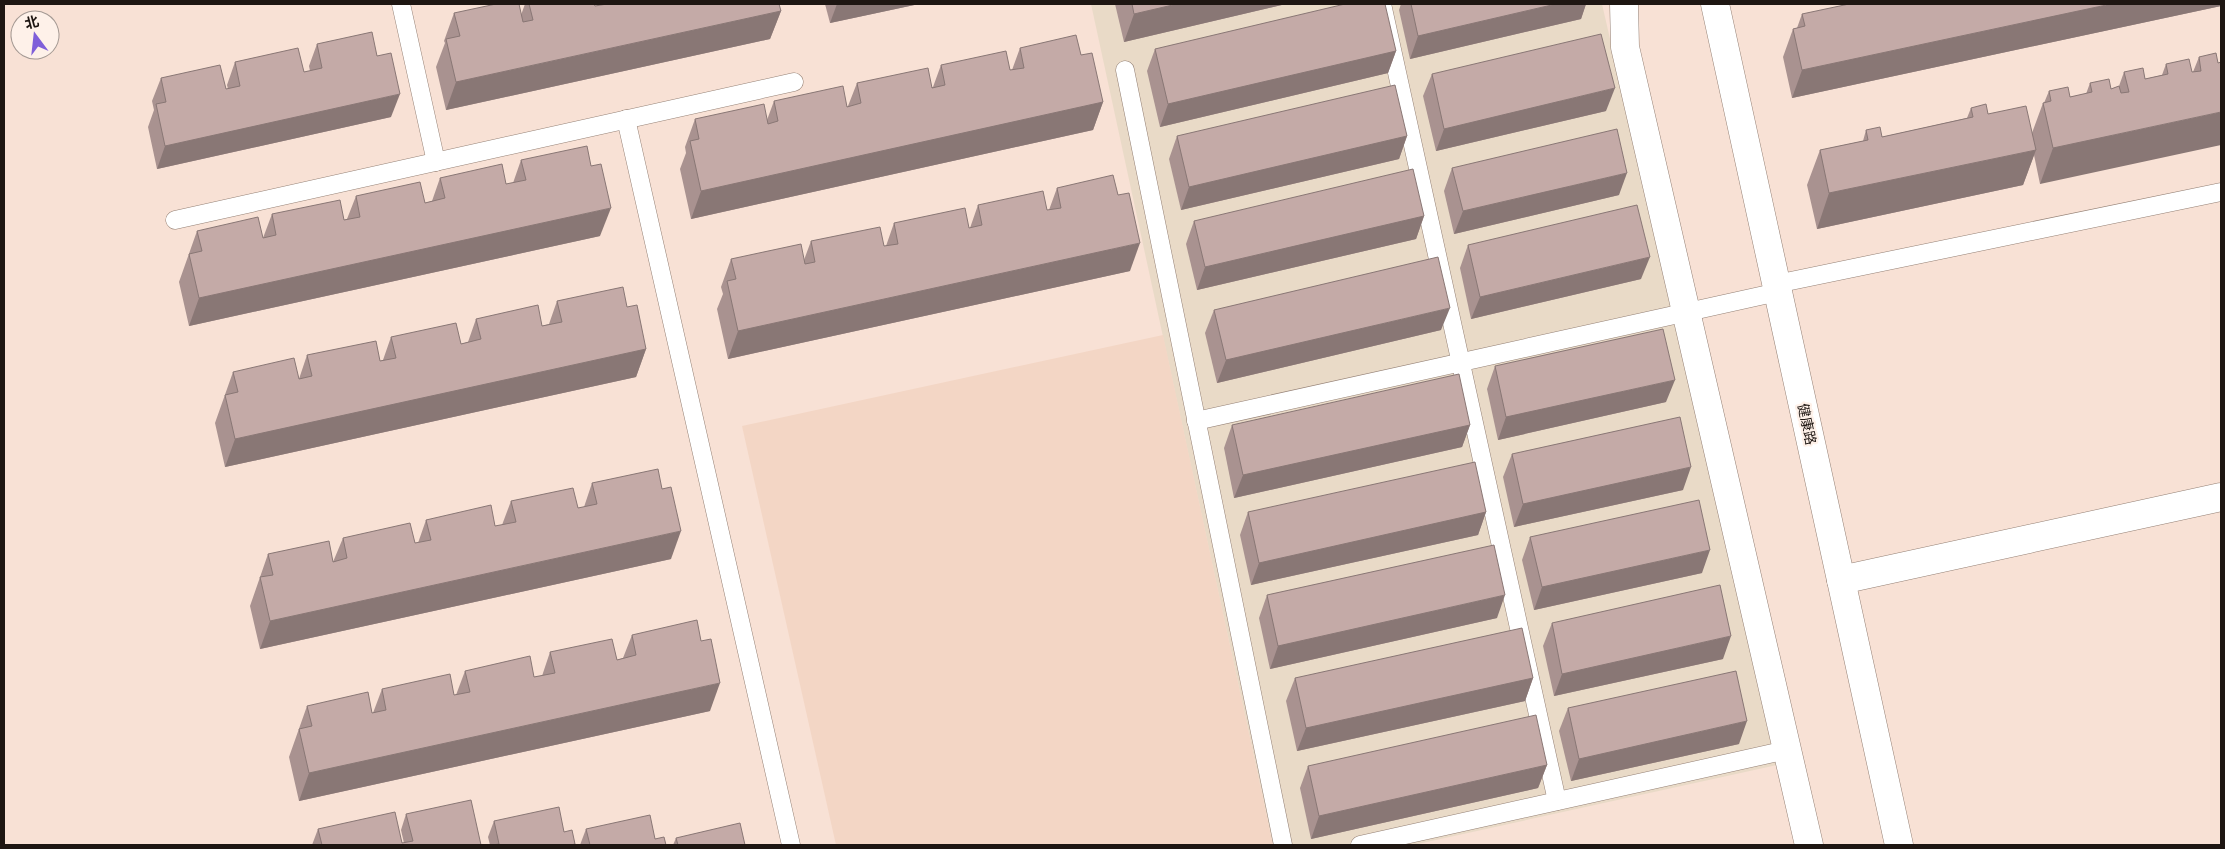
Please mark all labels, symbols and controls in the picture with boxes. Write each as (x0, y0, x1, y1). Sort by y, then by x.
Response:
north arrow (10, 10, 60, 60)
text: 北 (23, 13, 40, 32)
street label: 健康路 (1795, 402, 1819, 446)

